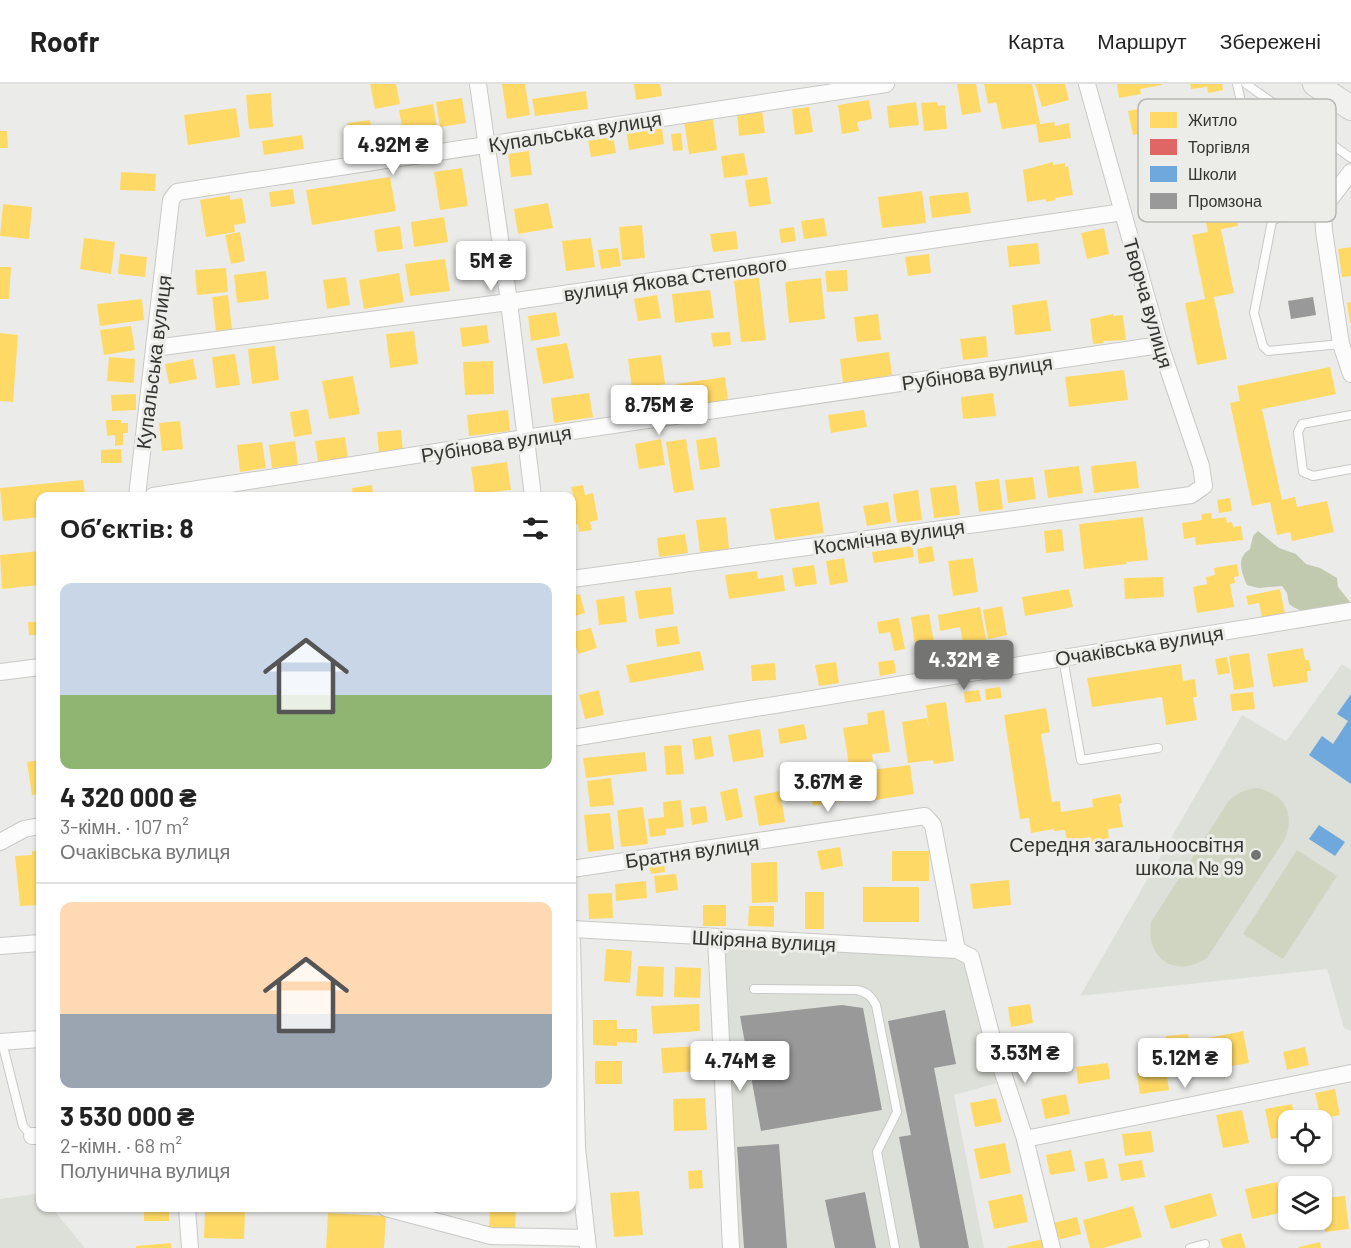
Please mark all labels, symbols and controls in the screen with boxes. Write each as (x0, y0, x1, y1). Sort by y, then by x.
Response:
text: Roofr (30, 24, 99, 58)
text: Карта (1008, 28, 1064, 53)
text: Маршрут (1097, 28, 1187, 53)
text: Збережені (1220, 28, 1321, 53)
legend (1138, 99, 1336, 222)
street label: Купальська вулиця (487, 105, 663, 157)
text: Житло (1188, 110, 1237, 129)
pin: 4.92M ₴ (338, 125, 448, 176)
text: 4.92M ₴ (358, 132, 428, 156)
text: Торгівля (1188, 137, 1250, 156)
text: Школи (1188, 164, 1237, 183)
text: Промзона (1188, 191, 1262, 210)
street label: Творча вулиця (1119, 235, 1179, 371)
pin: 5M ₴ (455, 241, 527, 292)
text: 5M ₴ (470, 248, 512, 272)
street label: вулиця Якова Степового (562, 250, 788, 306)
street label: Купальська вулиця (130, 274, 176, 450)
street label: Рубінова вулиця (900, 350, 1054, 394)
pin: 8.75M ₴ (604, 385, 714, 436)
text: 8.75M ₴ (625, 392, 693, 416)
street label: Рубінова вулиця (419, 419, 573, 467)
text: Об’єктів: 8 (60, 512, 194, 543)
icon: filters (519, 512, 552, 545)
street label: Космічна вулиця (812, 514, 966, 558)
street label: Очаківська вулиця (1053, 620, 1225, 670)
icon: home (252, 622, 360, 730)
pin: 4.32M ₴ (909, 640, 1019, 691)
text: 4.32M ₴ (928, 647, 1000, 671)
pin: 3.67M ₴ (773, 762, 883, 813)
text: 3.67M ₴ (794, 769, 862, 793)
text: 4 320 000 ₴ (60, 781, 197, 812)
text: 3-кімн. · 107 m² (60, 814, 189, 838)
street label: Братня вулиця (624, 830, 760, 872)
place label: Середня загальноосвітня школа № 99 (1009, 832, 1244, 879)
text: Очаківська вулиця (60, 839, 230, 863)
marker: Середня загальноосвітня школа № 99 (1249, 848, 1263, 862)
street label: Шкіряна вулиця (691, 924, 837, 956)
icon: home (252, 941, 360, 1049)
pin: 3.53M ₴ (970, 1033, 1080, 1084)
pin: 5.12M ₴ (1130, 1038, 1240, 1089)
text: 3.53M ₴ (990, 1040, 1060, 1064)
pin: 4.74M ₴ (685, 1041, 795, 1092)
text: 5.12M ₴ (1152, 1045, 1218, 1069)
text: 4.74M ₴ (704, 1048, 776, 1072)
text: 3 530 000 ₴ (60, 1100, 194, 1131)
map controls (1278, 1110, 1332, 1230)
button: locate (1278, 1110, 1332, 1164)
text: 2-кімн. · 68 m² (60, 1133, 182, 1157)
text: Полунична вулиця (60, 1158, 230, 1182)
button: layers (1278, 1176, 1332, 1230)

